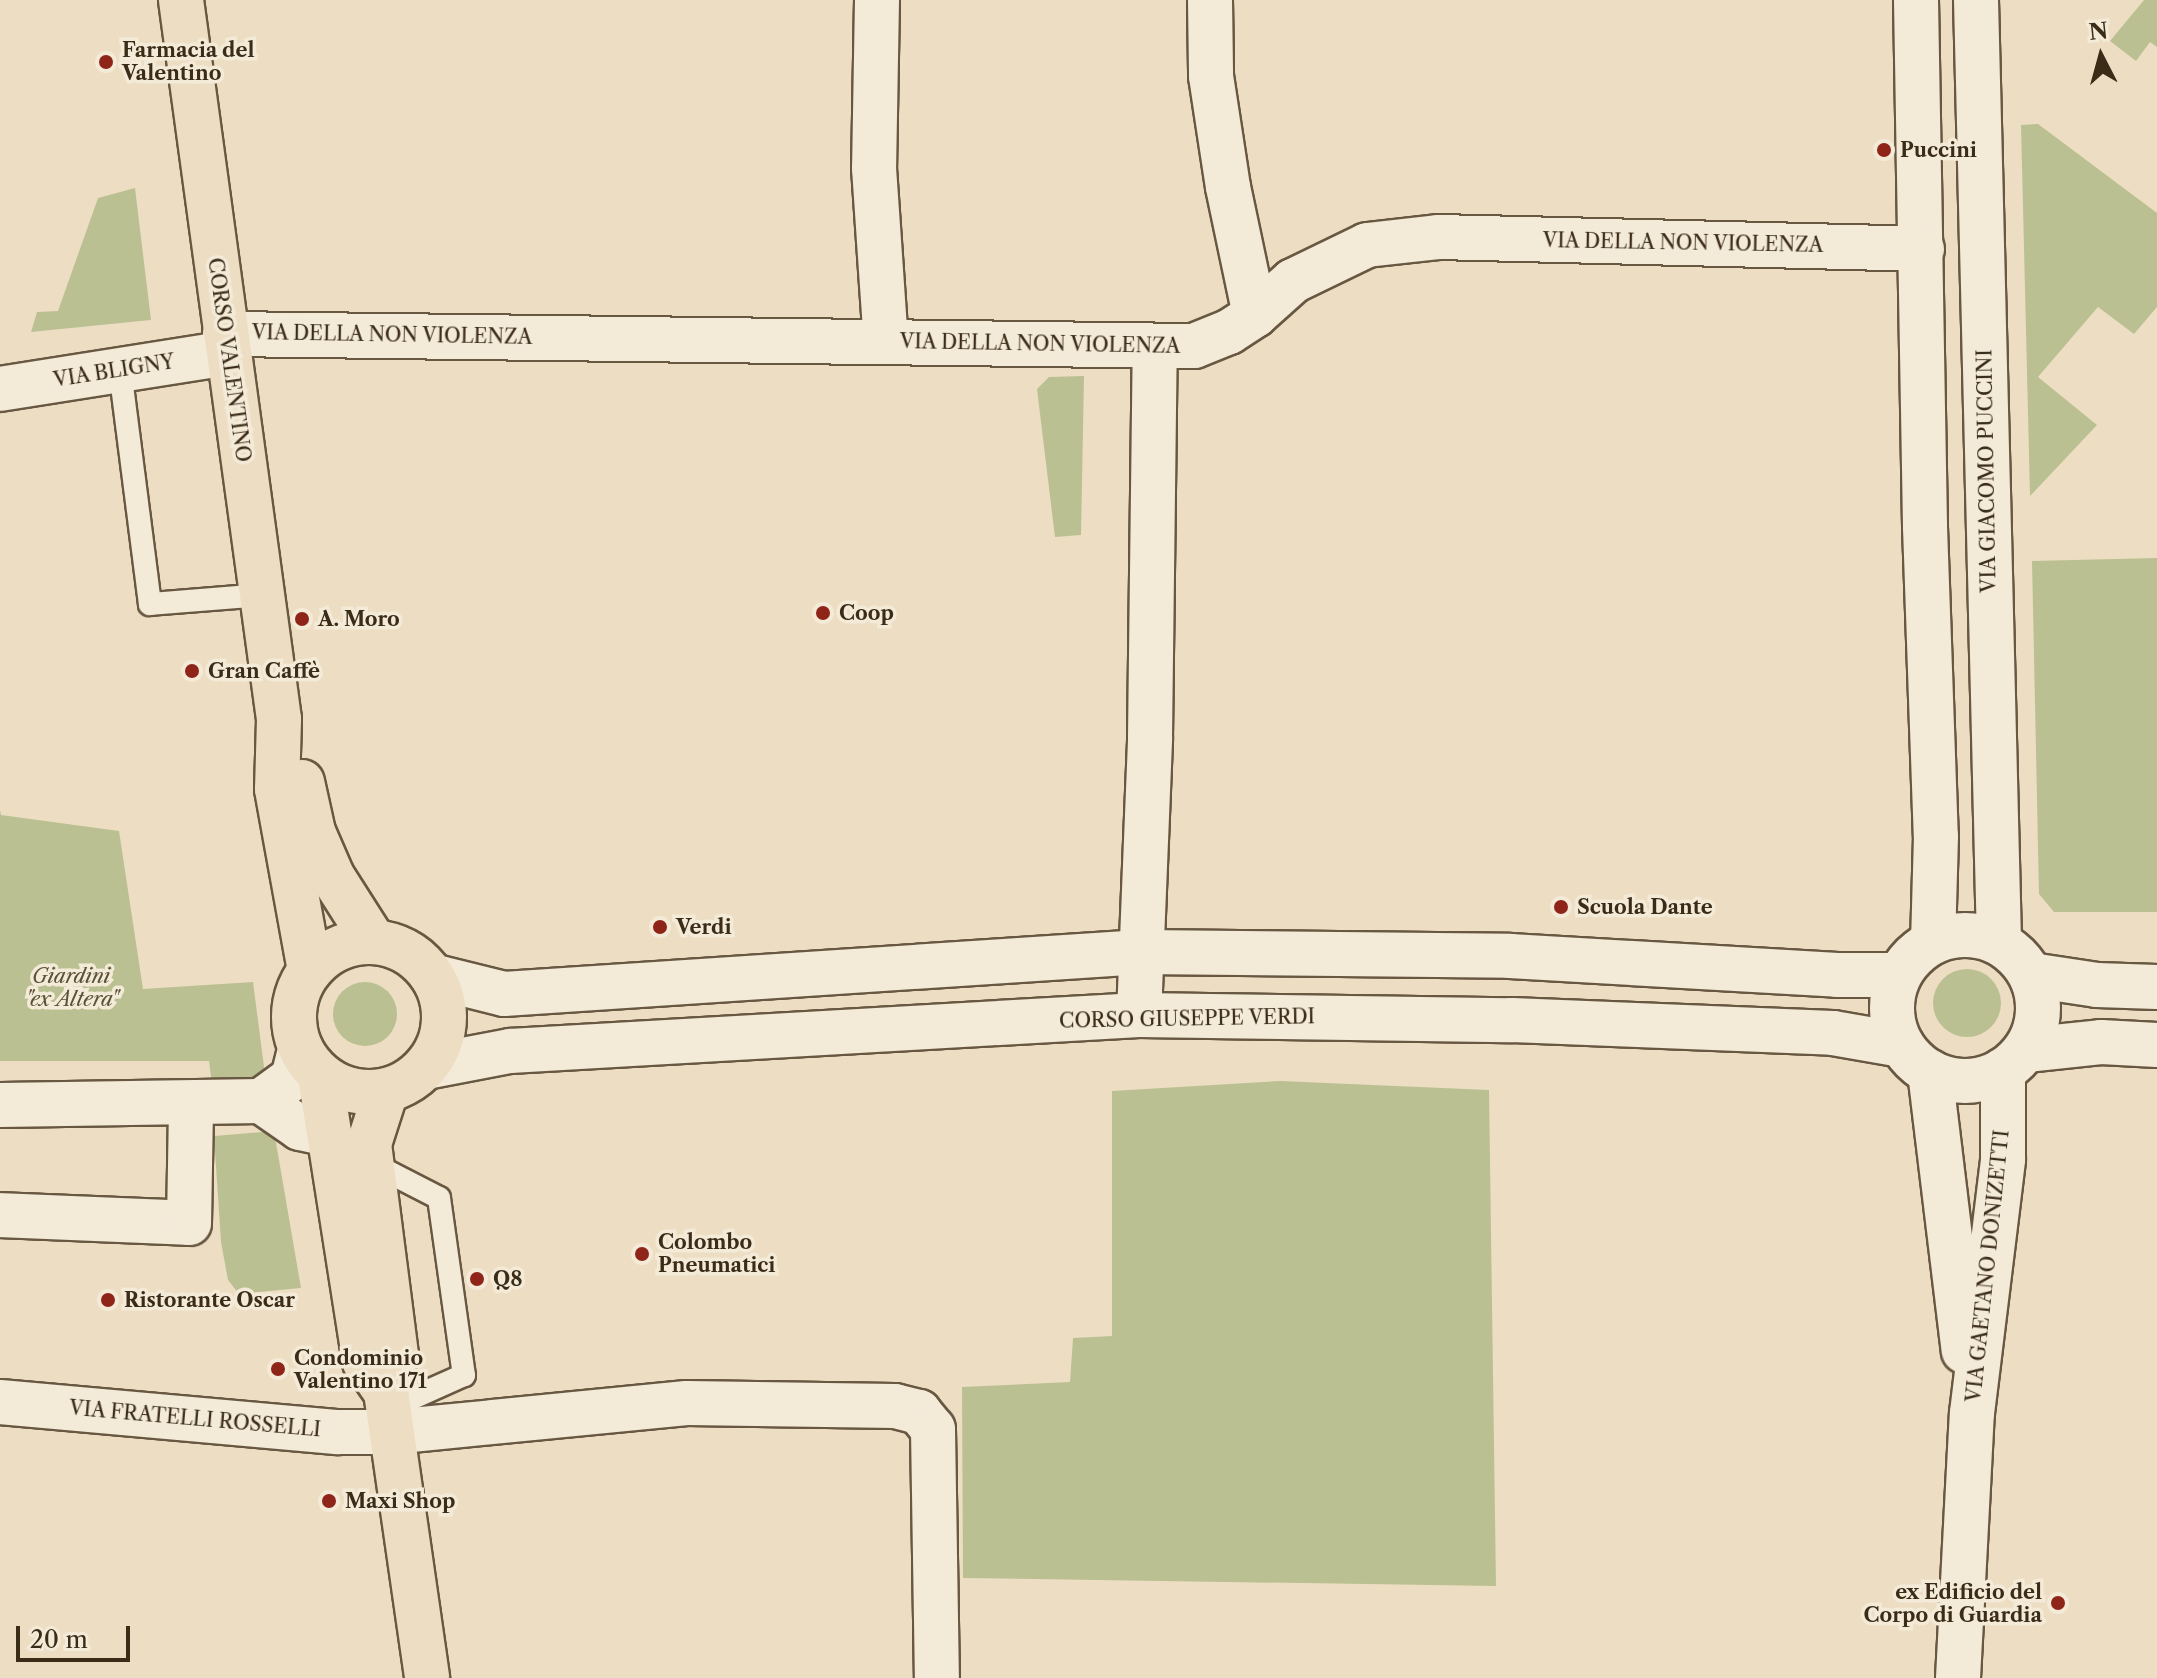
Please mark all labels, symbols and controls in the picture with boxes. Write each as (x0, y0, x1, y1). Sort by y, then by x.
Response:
north arrow (2061, 16, 2141, 96)
text: N (2088, 17, 2109, 46)
place label: Farmacia del Valentino (122, 38, 255, 85)
marker: Farmacia del Valentino (97, 53, 115, 71)
place label: Puccini (1900, 138, 1977, 162)
marker: Puccini (1875, 141, 1893, 159)
street label: VIA DELLA NON VIOLENZA (1541, 229, 1825, 257)
street label: CORSO VALENTINO (203, 256, 255, 464)
street label: VIA DELLA NON VIOLENZA (250, 321, 534, 349)
street label: VIA DELLA NON VIOLENZA (898, 330, 1182, 358)
street label: VIA GIACOMO PUCCINI (1973, 348, 2001, 594)
street label: VIA BLIGNY (51, 350, 177, 392)
place label: Coop (839, 601, 894, 625)
marker: Coop (814, 604, 832, 622)
place label: A. Moro (318, 607, 400, 631)
marker: A. Moro (293, 610, 311, 628)
place label: Gran Caffè (208, 659, 320, 683)
marker: Gran Caffè (183, 662, 201, 680)
place label: Scuola Dante (1577, 895, 1713, 919)
marker: Scuola Dante (1552, 898, 1570, 916)
place label: Verdi (676, 915, 732, 939)
marker: Verdi (651, 918, 669, 936)
park label: Giardini "ex Altera" (24, 965, 118, 1012)
street label: CORSO GIUSEPPE VERDI (1058, 1005, 1316, 1033)
street label: VIA GAETANO DONIZETTI (1962, 1128, 2014, 1404)
place label: Colombo Pneumatici (658, 1230, 775, 1277)
marker: Colombo Pneumatici (633, 1245, 651, 1263)
place label: Q8 (493, 1267, 522, 1291)
marker: Q8 (468, 1270, 486, 1288)
place label: Ristorante Oscar (124, 1288, 295, 1312)
marker: Ristorante Oscar (99, 1291, 117, 1309)
place label: Condominio Valentino 171 (294, 1346, 427, 1393)
marker: Condominio Valentino 171 (269, 1360, 287, 1378)
street label: VIA FRATELLI ROSSELLI (68, 1396, 322, 1442)
place label: Maxi Shop (345, 1489, 455, 1513)
marker: Maxi Shop (320, 1492, 338, 1510)
place label: ex Edificio del Corpo di Guardia (1863, 1580, 2042, 1627)
marker: ex Edificio del Corpo di Guardia (2049, 1594, 2067, 1612)
scale bar (20, 1610, 134, 1660)
text: 20 m (30, 1625, 88, 1654)

